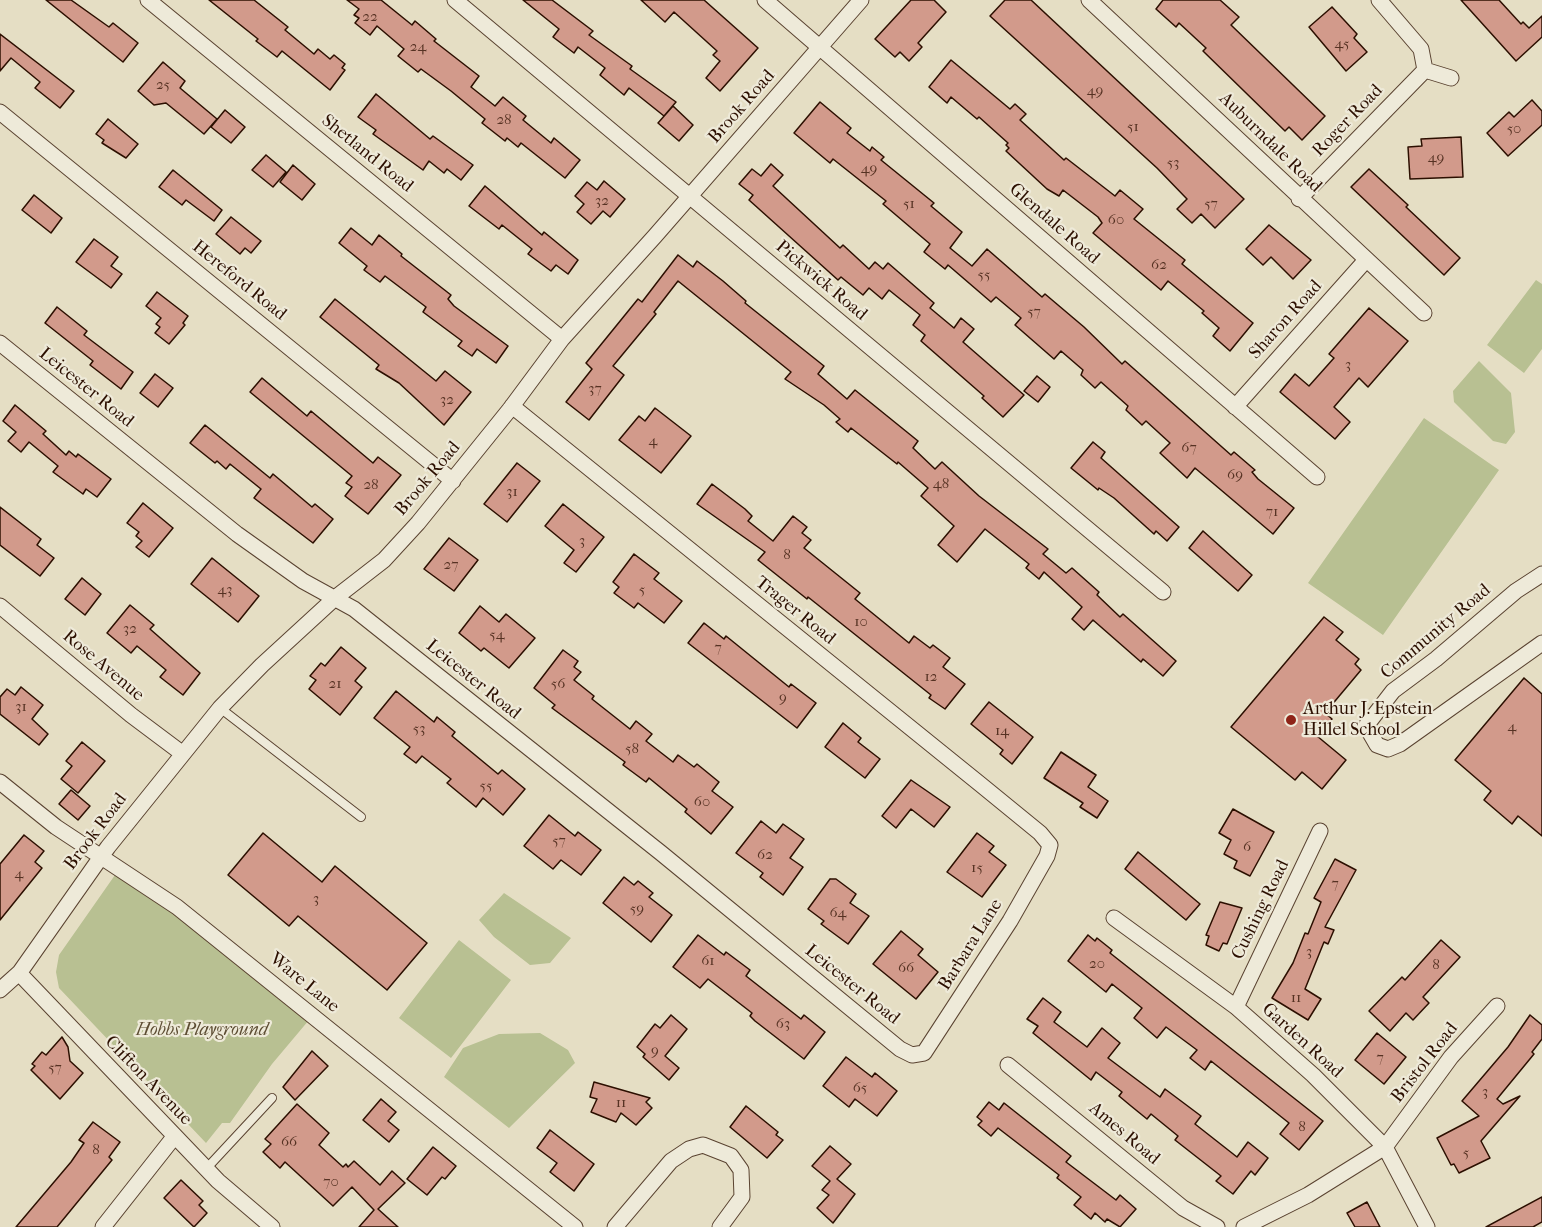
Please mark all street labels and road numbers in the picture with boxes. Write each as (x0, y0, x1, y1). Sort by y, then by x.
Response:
street label: Brook Road (704, 66, 780, 148)
street label: Roger Road (1308, 80, 1388, 162)
street label: Auburndale Road (1214, 88, 1326, 198)
street label: Shetland Road (317, 110, 417, 198)
street label: Glendale Road (1004, 179, 1104, 269)
street label: Hereford Road (187, 236, 291, 326)
street label: Pickwick Road (771, 236, 871, 326)
street label: Sharon Road (1245, 276, 1327, 364)
street label: Leicester Road (34, 343, 138, 433)
street label: Brook Road (391, 437, 465, 521)
street label: Trager Road (751, 572, 839, 650)
street label: Community Road (1377, 580, 1495, 684)
street label: Rose Avenue (58, 626, 148, 706)
street label: Leicester Road (421, 635, 525, 725)
street label: Brook Road (60, 789, 132, 875)
street label: Cushing Road (1228, 857, 1294, 963)
street label: Barbara Lane (934, 895, 1008, 995)
street label: Leicester Road (800, 940, 904, 1030)
street label: Ware Lane (265, 948, 343, 1018)
street label: Garden Road (1257, 999, 1347, 1083)
street label: Bristol Road (1387, 1019, 1463, 1107)
street label: Clifton Avenue (100, 1032, 196, 1130)
street label: Ames Road (1084, 1098, 1164, 1170)

